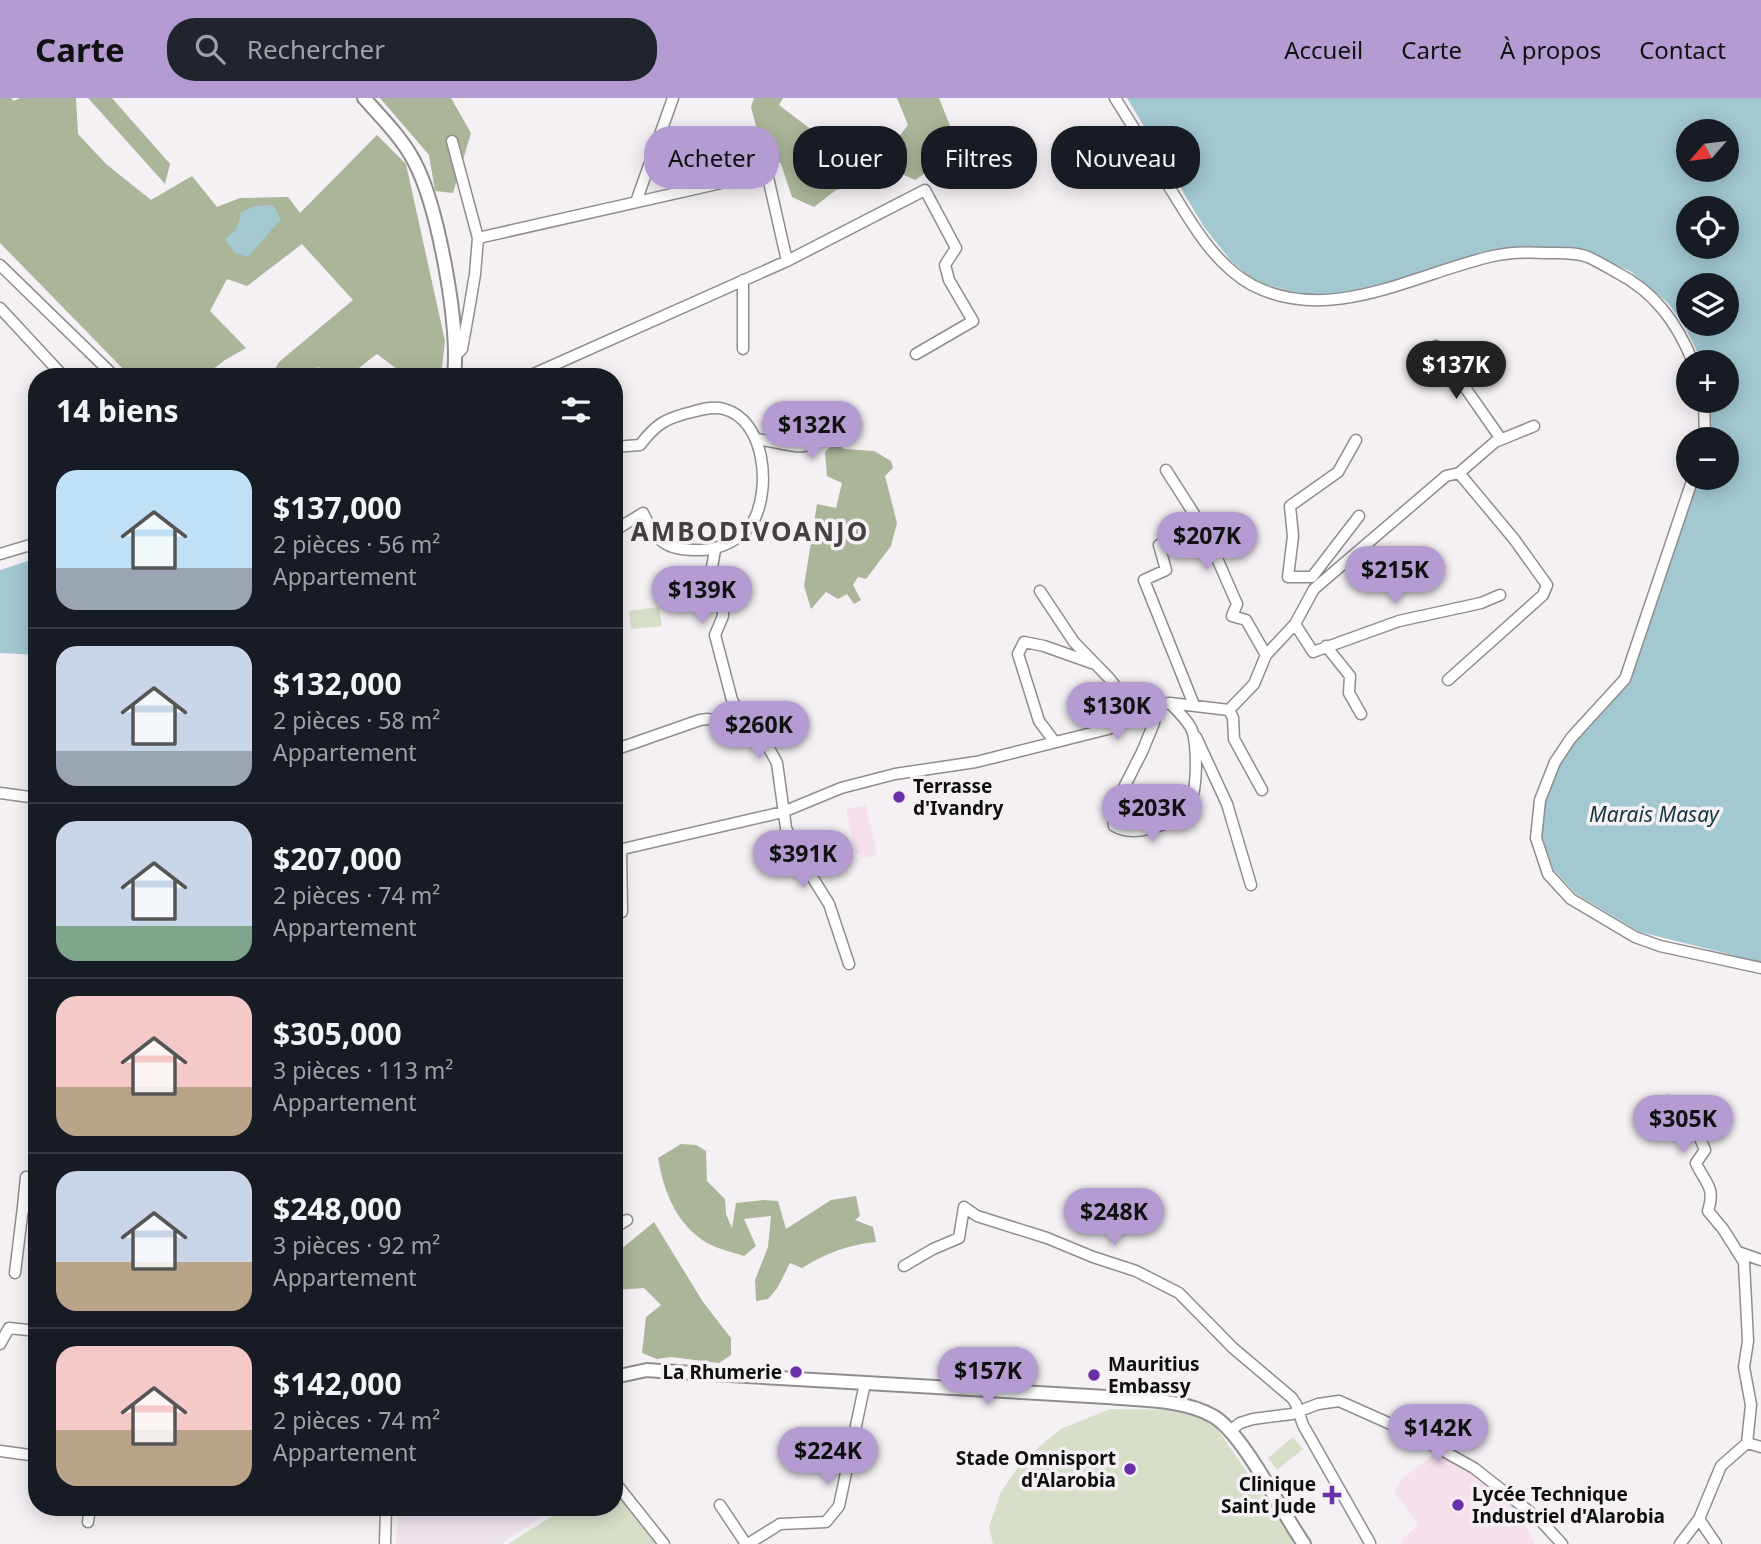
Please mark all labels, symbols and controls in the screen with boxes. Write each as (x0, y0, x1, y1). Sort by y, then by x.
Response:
search box (167, 18, 657, 81)
text: Carte (35, 27, 125, 72)
icon: search (191, 30, 229, 68)
text: Rechercher (247, 31, 385, 67)
text: Accueil (1284, 33, 1363, 66)
text: Carte (1401, 33, 1462, 66)
text: À propos (1500, 33, 1601, 66)
text: Contact (1639, 33, 1726, 66)
north arrow (1676, 119, 1740, 182)
map controls (1676, 119, 1739, 490)
chip: Acheter (644, 126, 779, 189)
chip: Louer (793, 126, 907, 189)
chip: Filtres (921, 126, 1037, 189)
chip: Nouveau (1051, 126, 1200, 189)
button: locate (1676, 196, 1739, 259)
button: layers (1676, 273, 1739, 336)
pin: $137K (1407, 342, 1505, 401)
text: $137K (1422, 348, 1490, 380)
button: + (1676, 350, 1739, 413)
text: 14 biens (56, 390, 179, 431)
icon: filters (557, 391, 595, 429)
pin: $132K (763, 402, 861, 461)
text: $132K (778, 408, 846, 440)
button: − (1676, 427, 1739, 490)
text: $137,000 (273, 487, 402, 528)
icon: home (112, 498, 196, 582)
pin: $207K (1158, 512, 1256, 572)
district label: AMBODIVOANJO (631, 513, 869, 549)
text: $207K (1173, 519, 1241, 551)
text: 2 pièces · 56 m² (273, 528, 440, 560)
pin: $215K (1346, 546, 1444, 606)
text: $215K (1361, 553, 1429, 585)
text: Appartement (273, 560, 417, 592)
pin: $139K (653, 566, 751, 626)
text: $139K (668, 573, 736, 605)
text: $132,000 (273, 663, 402, 704)
icon: home (112, 674, 196, 758)
pin: $130K (1068, 682, 1166, 742)
text: $130K (1083, 689, 1151, 721)
pin: $260K (710, 702, 808, 761)
text: 2 pièces · 58 m² (273, 704, 440, 736)
text: $260K (725, 708, 793, 740)
text: Appartement (273, 736, 417, 768)
place label: Terrasse d'Ivandry (913, 773, 1004, 821)
pin: $203K (1103, 784, 1201, 844)
marker: Terrasse d'Ivandry (891, 789, 907, 805)
text: $203K (1118, 791, 1186, 823)
water label: Marais Masay (1589, 800, 1720, 828)
pin: $391K (754, 830, 852, 890)
text: $391K (769, 837, 837, 869)
text: $207,000 (273, 838, 402, 879)
icon: home (112, 849, 196, 933)
text: 2 pièces · 74 m² (273, 879, 440, 911)
text: Appartement (273, 911, 417, 943)
text: $305,000 (273, 1013, 402, 1054)
icon: home (112, 1024, 196, 1108)
text: 3 pièces · 113 m² (273, 1054, 453, 1086)
text: Appartement (273, 1086, 417, 1118)
pin: $305K (1634, 1096, 1732, 1155)
text: $305K (1649, 1102, 1717, 1134)
text: $248,000 (273, 1188, 402, 1229)
pin: $248K (1065, 1188, 1163, 1248)
text: $248K (1080, 1195, 1148, 1227)
icon: home (112, 1199, 196, 1283)
text: 3 pièces · 92 m² (273, 1229, 440, 1261)
text: Appartement (273, 1261, 417, 1293)
pin: $157K (939, 1348, 1037, 1407)
place label: Mauritius Embassy (1108, 1351, 1200, 1399)
text: $157K (954, 1354, 1022, 1386)
place label: La Rhumerie (663, 1359, 782, 1385)
text: $142,000 (273, 1363, 402, 1404)
marker: La Rhumerie (788, 1364, 804, 1380)
marker: Mauritius Embassy (1086, 1367, 1102, 1383)
icon: home (112, 1374, 196, 1458)
text: 2 pièces · 74 m² (273, 1404, 440, 1436)
pin: $142K (1389, 1404, 1487, 1464)
text: $142K (1404, 1411, 1472, 1443)
pin: $224K (779, 1428, 877, 1487)
text: $224K (794, 1434, 862, 1466)
text: Appartement (273, 1436, 417, 1468)
place label: Stade Omnisport d'Alarobia (956, 1445, 1116, 1493)
marker: Stade Omnisport d'Alarobia (1122, 1461, 1138, 1477)
place label: Clinique Saint Jude (1221, 1471, 1316, 1519)
place label: Lycée Technique Industriel d'Alarobia (1472, 1481, 1665, 1529)
marker: Clinique Saint Jude (1322, 1485, 1342, 1505)
marker: Lycée Technique Industriel d'Alarobia (1450, 1497, 1466, 1513)

